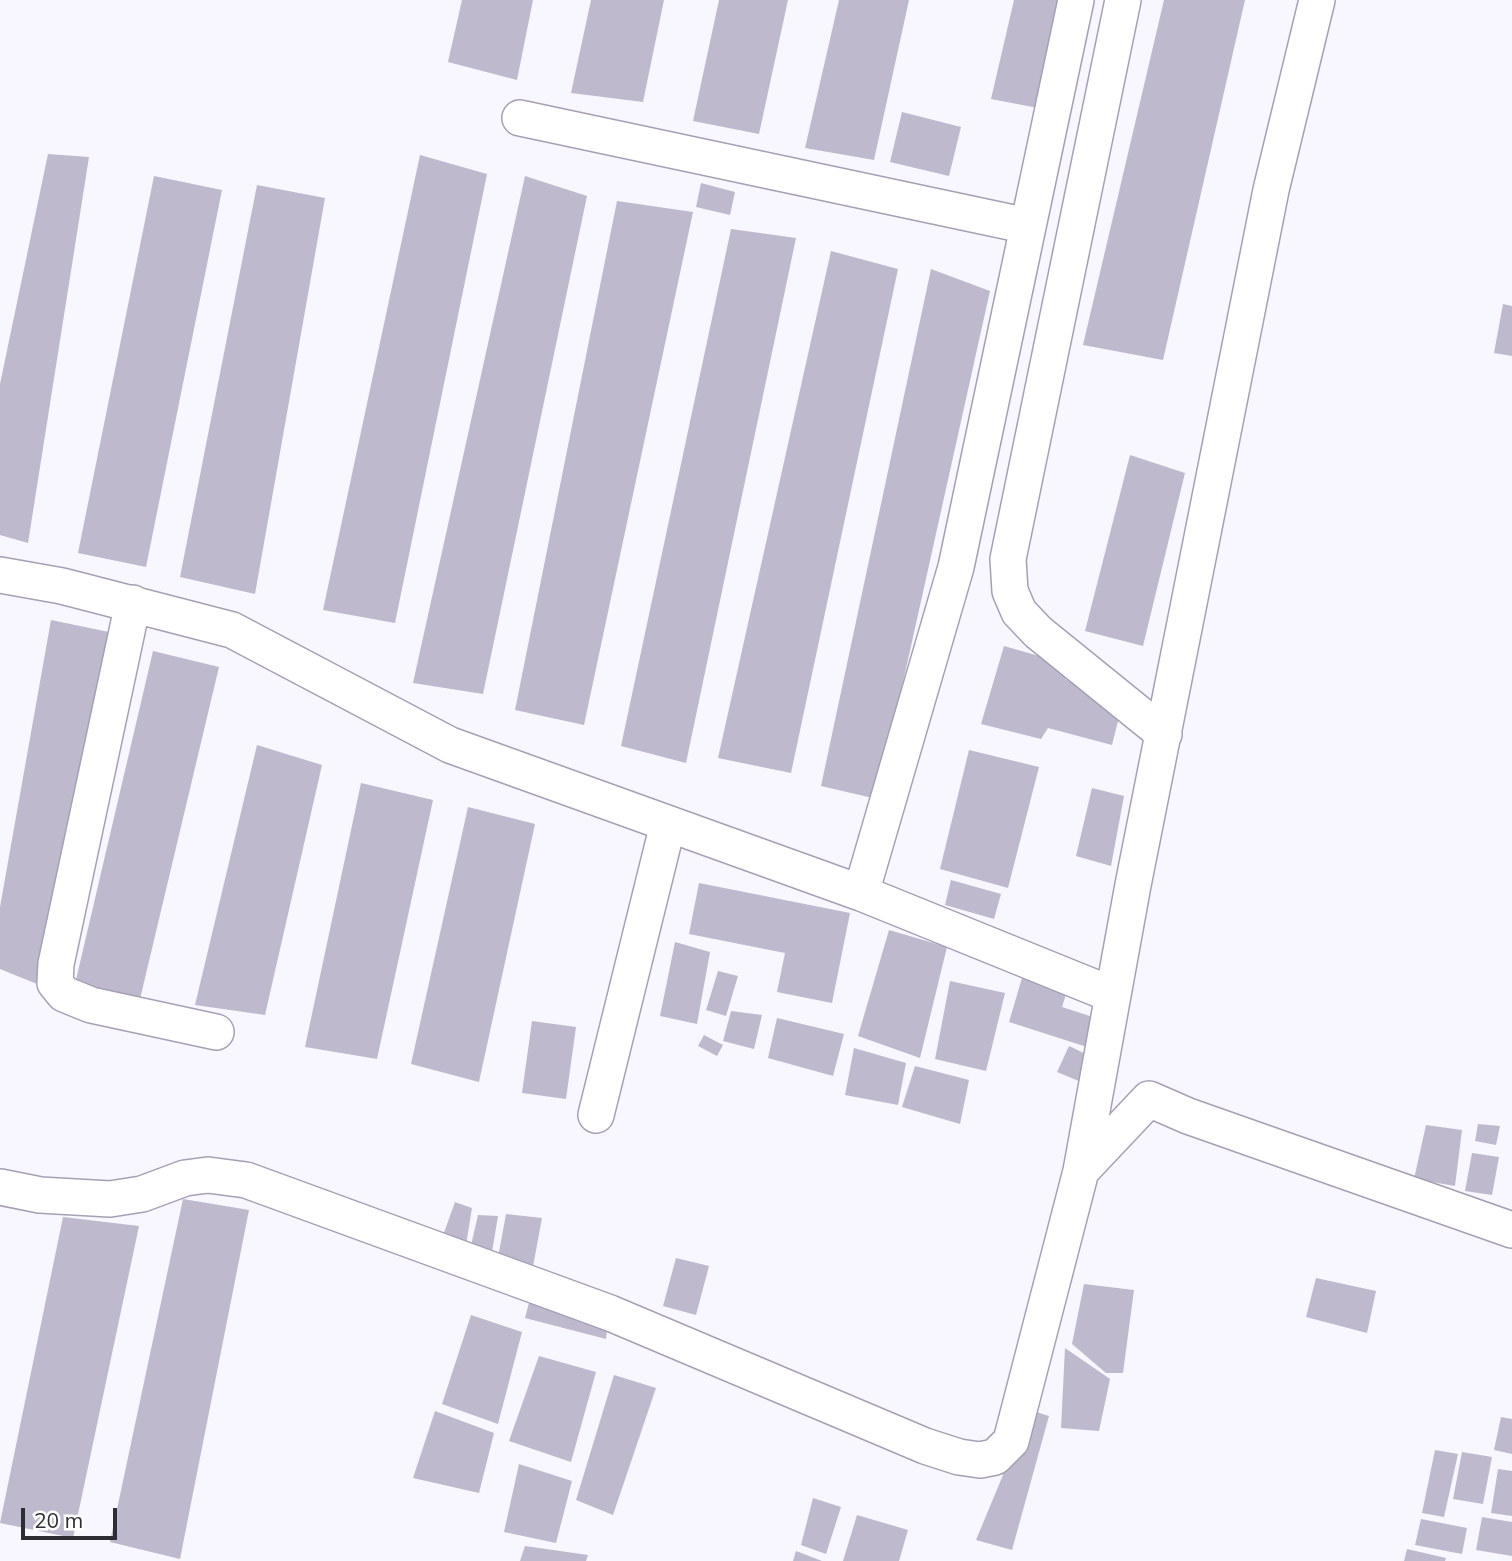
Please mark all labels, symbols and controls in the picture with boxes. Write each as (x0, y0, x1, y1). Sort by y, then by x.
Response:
scale bar (24, 1494, 121, 1538)
text: 20 m (34, 1507, 83, 1533)

